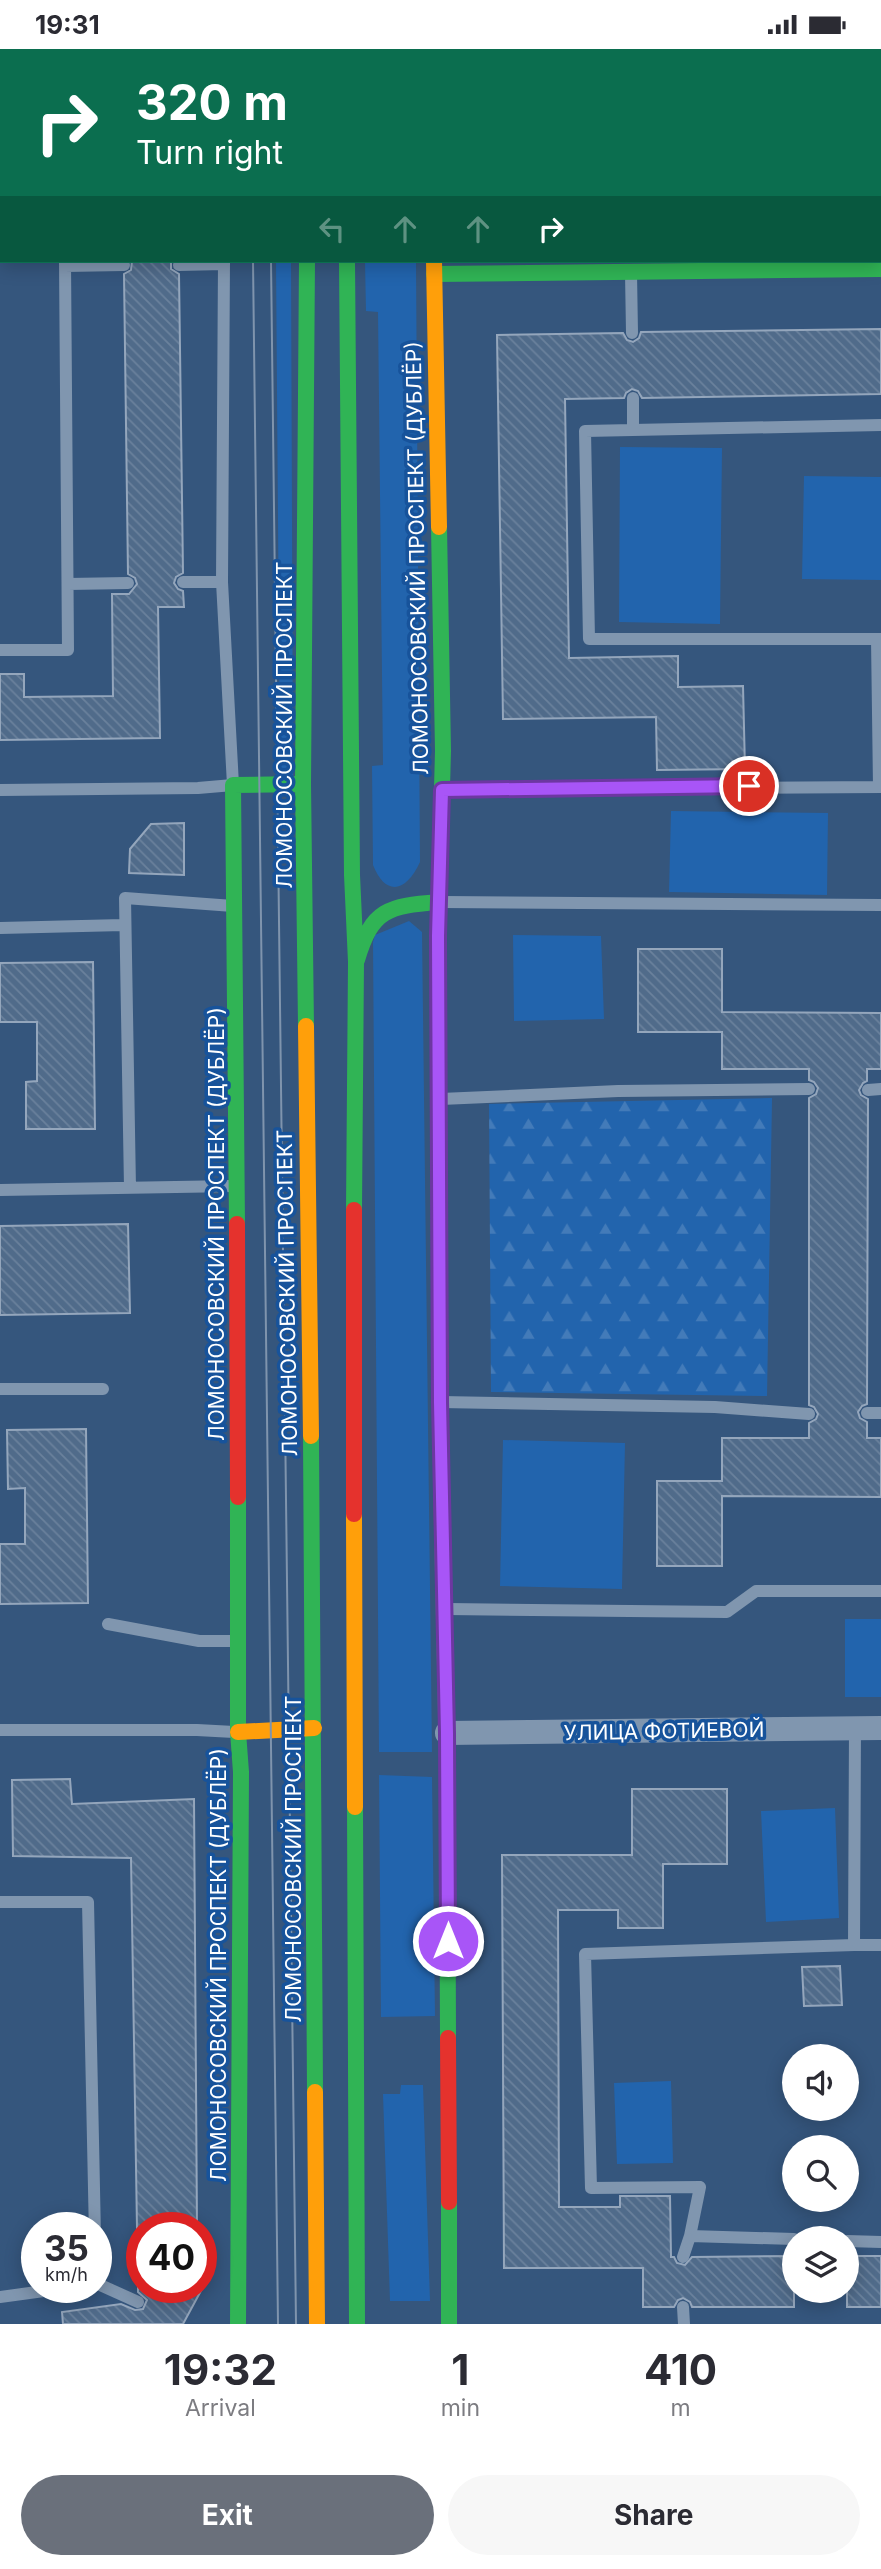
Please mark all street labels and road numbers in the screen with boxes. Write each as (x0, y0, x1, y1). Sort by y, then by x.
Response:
street label: ЛОМОНОСОВСКИЙ ПРОСПЕКТ (ДУБЛЁР) (400, 341, 433, 775)
street label: ЛОМОНОСОВСКИЙ ПРОСПЕКТ (271, 562, 297, 888)
street label: ЛОМОНОСОВСКИЙ ПРОСПЕКТ (ДУБЛЁР) (203, 1007, 229, 1441)
street label: ЛОМОНОСОВСКИЙ ПРОСПЕКТ (271, 1129, 302, 1457)
street label: ЛОМОНОСОВСКИЙ ПРОСПЕКТ (280, 1696, 306, 2022)
street label: УЛИЦА ФОТИЕВОЙ (563, 1716, 765, 1745)
street label: ЛОМОНОСОВСКИЙ ПРОСПЕКТ (ДУБЛЁР) (205, 1748, 231, 2182)

